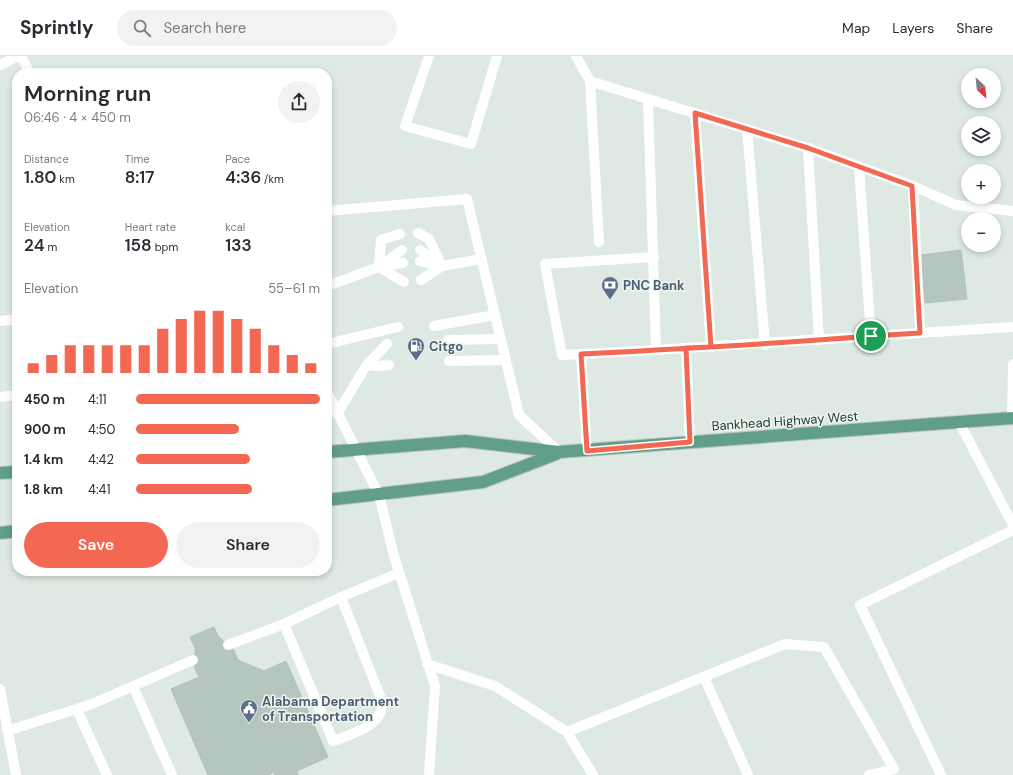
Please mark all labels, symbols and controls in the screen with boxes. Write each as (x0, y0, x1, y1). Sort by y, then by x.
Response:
search box (117, 10, 397, 46)
text: Sprintly (20, 15, 93, 40)
icon: search (131, 17, 153, 39)
text: Search here (163, 18, 246, 38)
text: Map (842, 19, 870, 37)
text: Layers (892, 19, 934, 37)
text: Share (956, 19, 993, 37)
north arrow (961, 68, 1001, 108)
map controls (961, 68, 1001, 252)
text: Morning run (24, 79, 151, 108)
button: share (278, 81, 320, 123)
text: 06:46 · 4 × 450 m (24, 109, 131, 126)
button: layers (961, 116, 1001, 156)
text: Distance (24, 152, 69, 166)
text: Time (125, 152, 150, 166)
text: Pace (225, 152, 250, 166)
button: + (961, 164, 1001, 204)
text: 1.80 (24, 166, 56, 188)
text: 8:17 (125, 166, 154, 188)
text: 4:36 (225, 166, 261, 188)
text: km (56, 172, 75, 186)
text: /km (261, 172, 284, 186)
button: − (961, 212, 1001, 252)
text: Elevation (24, 220, 70, 234)
text: Heart rate (125, 220, 176, 234)
text: kcal (225, 220, 245, 234)
text: 24 (24, 234, 45, 256)
text: 158 (125, 234, 152, 256)
text: 133 (225, 234, 252, 256)
text: m (45, 240, 57, 254)
text: bpm (152, 240, 178, 254)
bank icon: PNC Bank (600, 275, 620, 300)
place label: PNC Bank (623, 277, 685, 294)
text: Elevation (24, 280, 78, 297)
text: 55–61 m (268, 280, 320, 297)
pin (854, 319, 888, 353)
icon: arrive (860, 325, 882, 347)
fuel station icon: Citgo (406, 336, 426, 361)
place label: Citgo (429, 338, 463, 355)
text: 450 m (24, 391, 65, 408)
text: 4:11 (88, 391, 107, 408)
street label: Bankhead Highway West (711, 407, 859, 435)
text: 900 m (24, 421, 66, 438)
text: 4:50 (88, 421, 115, 438)
text: 1.4 km (24, 451, 63, 468)
text: 4:42 (88, 451, 114, 468)
text: 1.8 km (24, 481, 63, 498)
text: 4:41 (88, 481, 110, 498)
button: Save (24, 522, 168, 568)
button: Share (176, 522, 320, 568)
place label: Alabama Department of Transportation (262, 693, 399, 725)
public building icon: Alabama Department of Transportation (239, 698, 259, 723)

